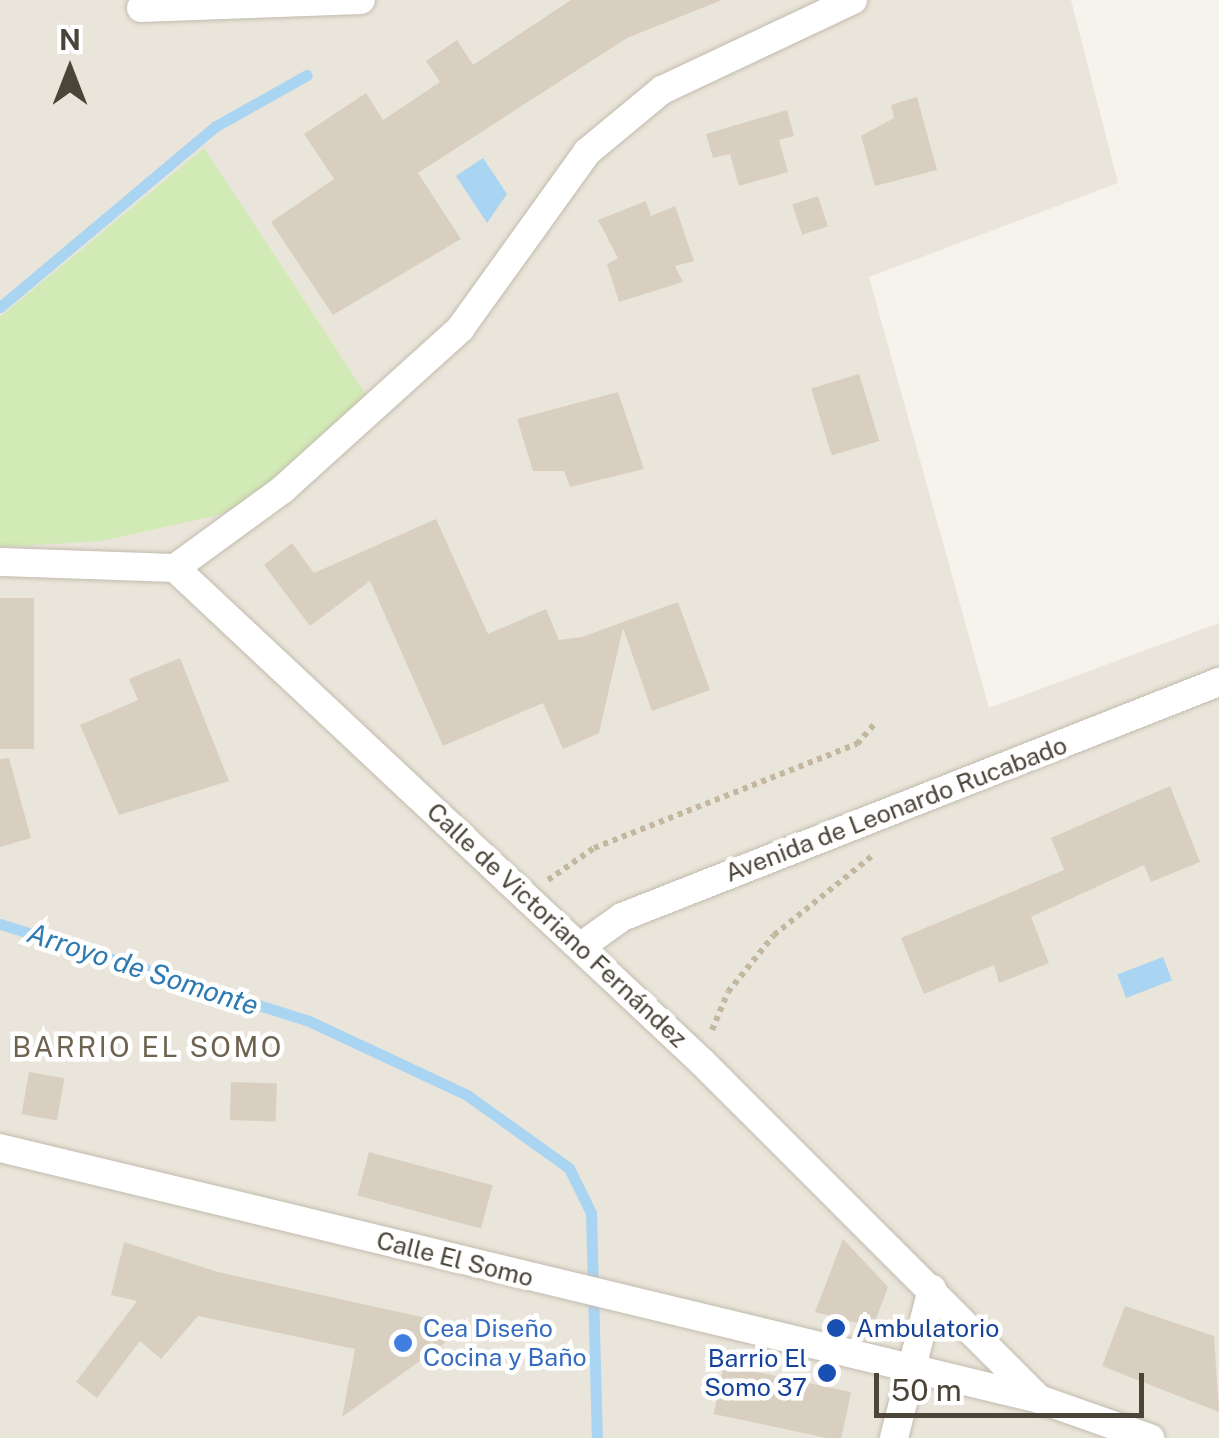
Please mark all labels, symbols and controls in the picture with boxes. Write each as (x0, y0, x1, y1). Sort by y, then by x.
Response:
north arrow (20, 20, 120, 120)
text: N (59, 23, 81, 56)
street label: Avenida de Leonardo Rucabado (720, 730, 1072, 888)
street label: Calle de Victoriano Fernández (420, 796, 694, 1054)
water label: Arroyo de Somonte (23, 916, 263, 1022)
district label: BARRIO EL SOMO (12, 1030, 284, 1064)
street label: Calle El Somo (373, 1225, 537, 1293)
place label: Ambulatorio (856, 1313, 999, 1343)
place label: Cea Diseño Cocina y Baño (423, 1314, 587, 1373)
marker: Ambulatorio (825, 1317, 847, 1339)
marker: Cea Diseño Cocina y Baño (392, 1332, 414, 1354)
place label: Barrio El Somo 37 (704, 1344, 807, 1403)
scale bar (879, 1353, 1149, 1415)
marker: Barrio El Somo 37 (816, 1362, 838, 1384)
text: 50 m (891, 1372, 962, 1408)

